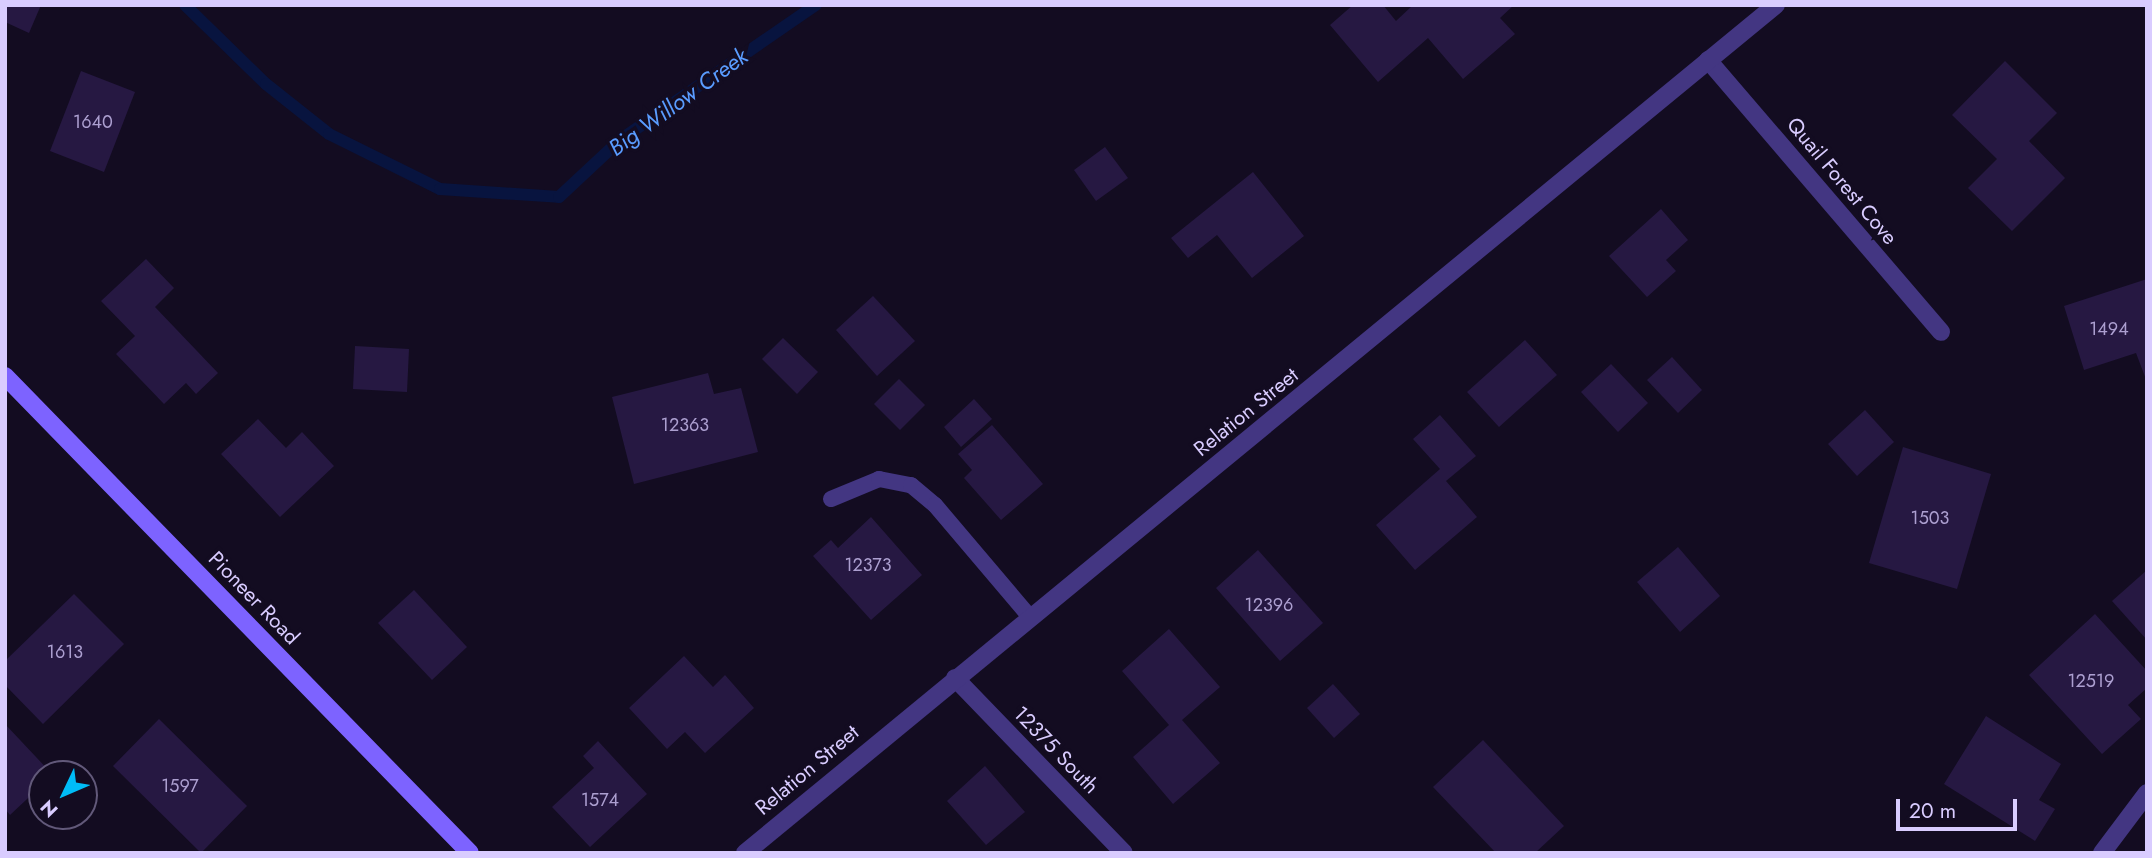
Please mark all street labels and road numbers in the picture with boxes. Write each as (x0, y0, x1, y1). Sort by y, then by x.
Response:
street label: Quail Forest Cove (1781, 112, 1903, 250)
street label: Relation Street (1189, 362, 1303, 462)
street label: Pioneer Road (203, 546, 305, 650)
street label: 12375 South (1008, 701, 1104, 799)
street label: Relation Street (750, 720, 864, 820)

